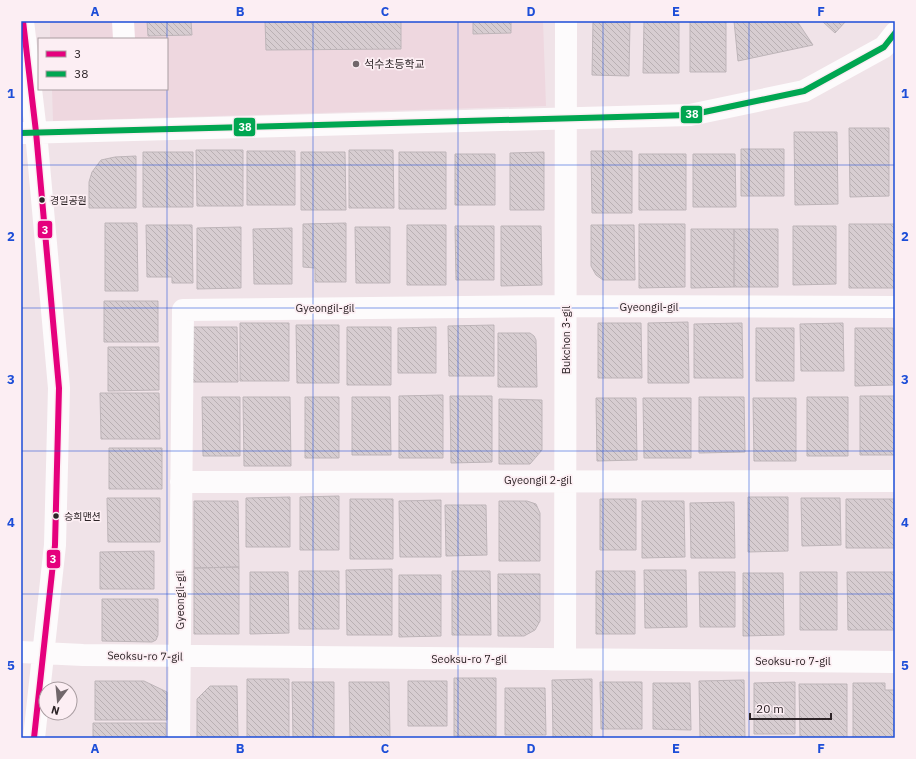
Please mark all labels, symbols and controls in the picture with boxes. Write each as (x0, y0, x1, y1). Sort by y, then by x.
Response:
text: A (91, 3, 100, 20)
text: B (236, 3, 245, 20)
text: C (381, 3, 390, 20)
text: D (526, 3, 536, 20)
text: E (672, 3, 680, 20)
text: F (817, 3, 825, 20)
legend (38, 38, 168, 90)
text: 3 (74, 46, 81, 61)
place label: 석수초등학교 (364, 57, 425, 71)
marker: 석수초등학교 (351, 59, 361, 69)
text: 38 (74, 66, 88, 81)
text: 1 (7, 85, 15, 102)
text: 1 (901, 85, 909, 102)
line badge: 38 (680, 105, 703, 124)
text: 38 (685, 107, 699, 121)
line badge: 38 (233, 117, 256, 137)
text: 38 (238, 120, 252, 134)
place label: 경일공원 (50, 194, 87, 207)
marker: 경일공원 (37, 195, 47, 205)
line badge: 3 (37, 220, 53, 239)
text: 3 (42, 223, 48, 237)
text: 2 (7, 228, 15, 245)
text: 2 (901, 228, 909, 245)
street label: Gyeongil-gil (620, 300, 678, 314)
street label: Gyeongil-gil (296, 301, 354, 315)
street label: Bukchon 3-gil (559, 306, 573, 374)
text: 3 (7, 371, 15, 388)
text: 3 (901, 371, 909, 388)
street label: Gyeongil 2-gil (504, 473, 572, 487)
place label: 승희맨션 (64, 510, 101, 523)
marker: 승희맨션 (51, 511, 61, 521)
text: 4 (7, 514, 15, 531)
text: 4 (901, 514, 909, 531)
line badge: 3 (46, 549, 61, 569)
text: 3 (50, 552, 56, 566)
street label: Gyeongil-gil (173, 571, 187, 629)
street label: Seoksu-ro 7-gil (107, 648, 183, 664)
street label: Seoksu-ro 7-gil (431, 652, 507, 666)
street label: Seoksu-ro 7-gil (755, 654, 831, 668)
text: 5 (7, 657, 15, 674)
text: 5 (901, 657, 909, 674)
north arrow (38, 681, 78, 721)
scale bar (750, 695, 831, 721)
text: 20 m (756, 701, 784, 716)
text: N (49, 703, 61, 718)
text: A (91, 740, 100, 757)
text: B (236, 740, 245, 757)
text: C (381, 740, 390, 757)
text: D (526, 740, 536, 757)
text: E (672, 740, 680, 757)
text: F (817, 740, 825, 757)

